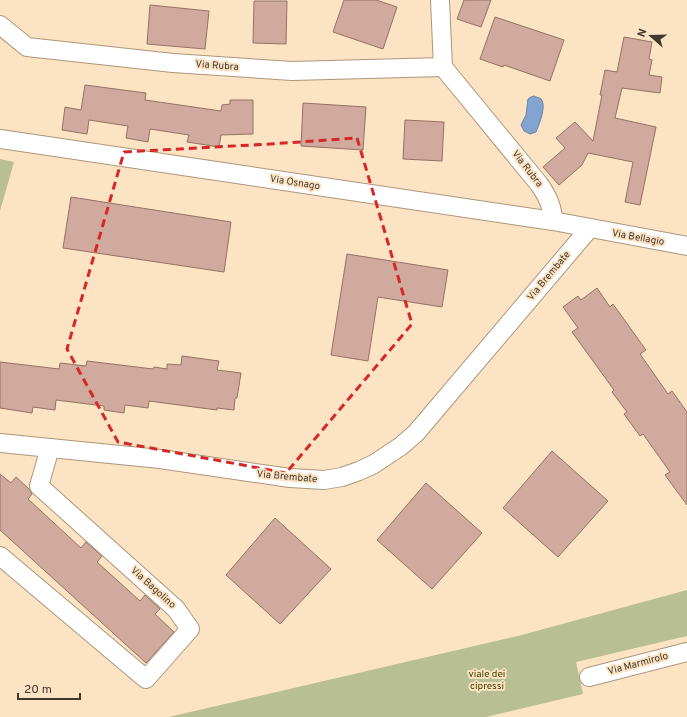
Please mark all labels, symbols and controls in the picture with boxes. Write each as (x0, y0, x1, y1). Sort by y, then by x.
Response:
north arrow (631, 16, 671, 56)
text: N (635, 27, 650, 39)
street label: Via Rubra (195, 58, 239, 74)
street label: Via Rubra (509, 148, 545, 190)
street label: Via Osnago (269, 173, 321, 193)
street label: Via Bellagio (611, 227, 666, 249)
street label: Via Brembate (524, 249, 574, 303)
street label: Via Brembate (256, 468, 318, 486)
street label: Via Bagolino (128, 564, 179, 612)
street label: Via Marmirolo (606, 650, 670, 678)
park label: viale dei cipressi (469, 668, 505, 693)
scale bar (18, 675, 80, 701)
text: 20 m (24, 682, 52, 698)

